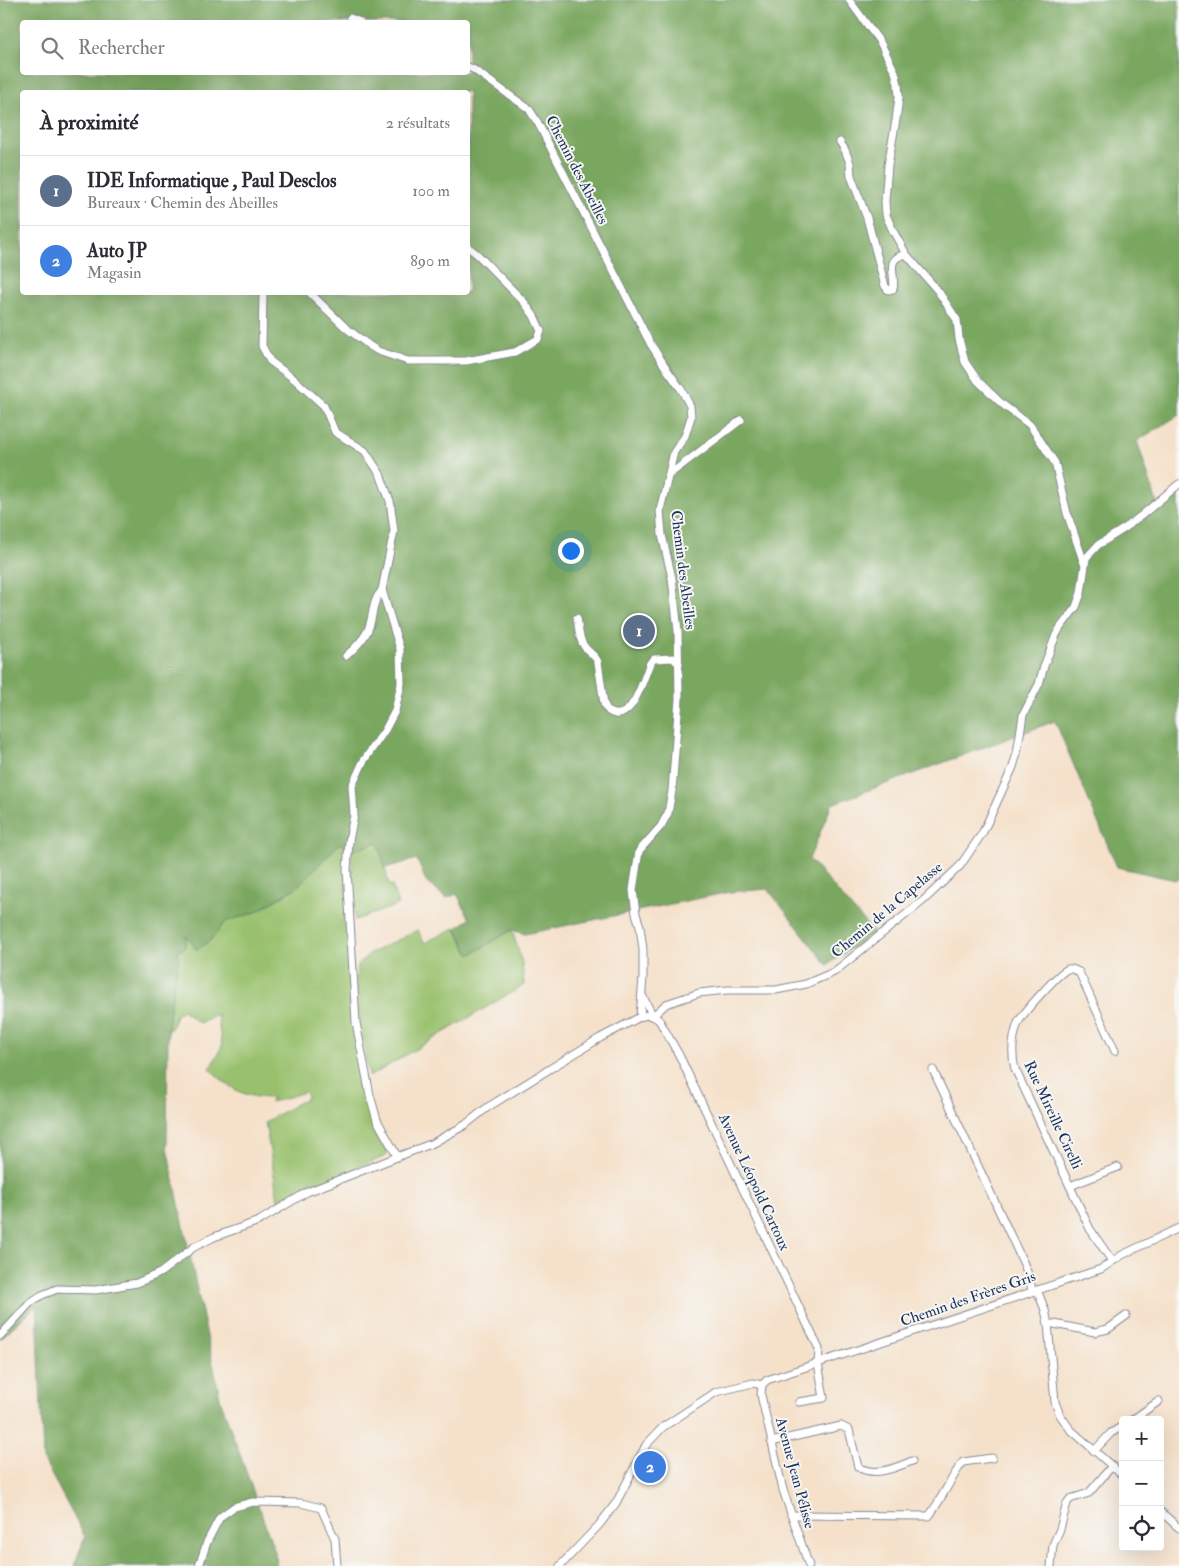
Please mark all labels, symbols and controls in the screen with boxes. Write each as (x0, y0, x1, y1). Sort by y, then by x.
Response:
search box (20, 20, 470, 75)
icon: search (38, 34, 66, 62)
text: Rechercher (78, 36, 165, 60)
text: À proximité (40, 109, 138, 136)
street label: Chemin des Abeilles (541, 112, 613, 228)
text: 2 résultats (386, 113, 450, 133)
text: IDE Informatique , Paul Desclos (87, 169, 336, 193)
text: 1 (53, 181, 59, 201)
text: 100 m (412, 181, 450, 201)
text: Bureaux · Chemin des Abeilles (87, 193, 278, 213)
text: Auto JP (87, 239, 147, 263)
text: 2 (52, 251, 60, 271)
text: 890 m (410, 251, 450, 271)
text: Magasin (87, 263, 141, 283)
street label: Chemin des Abeilles (666, 509, 700, 631)
your location (558, 538, 584, 564)
pin: 1 (623, 612, 655, 650)
street label: Chemin de la Capelasse (828, 858, 947, 963)
street label: Rue Mireille Cirelli (1020, 1058, 1086, 1172)
street label: Avenue Léopold Cartoux (713, 1110, 794, 1254)
street label: Chemin des Frères Gris (898, 1267, 1038, 1331)
street label: Avenue Jean Pélisse (770, 1414, 819, 1531)
map controls (1119, 1416, 1164, 1551)
button: + (1119, 1416, 1164, 1461)
pin: 2 (634, 1448, 666, 1486)
button: − (1119, 1461, 1164, 1506)
button: locate (1119, 1506, 1164, 1551)

